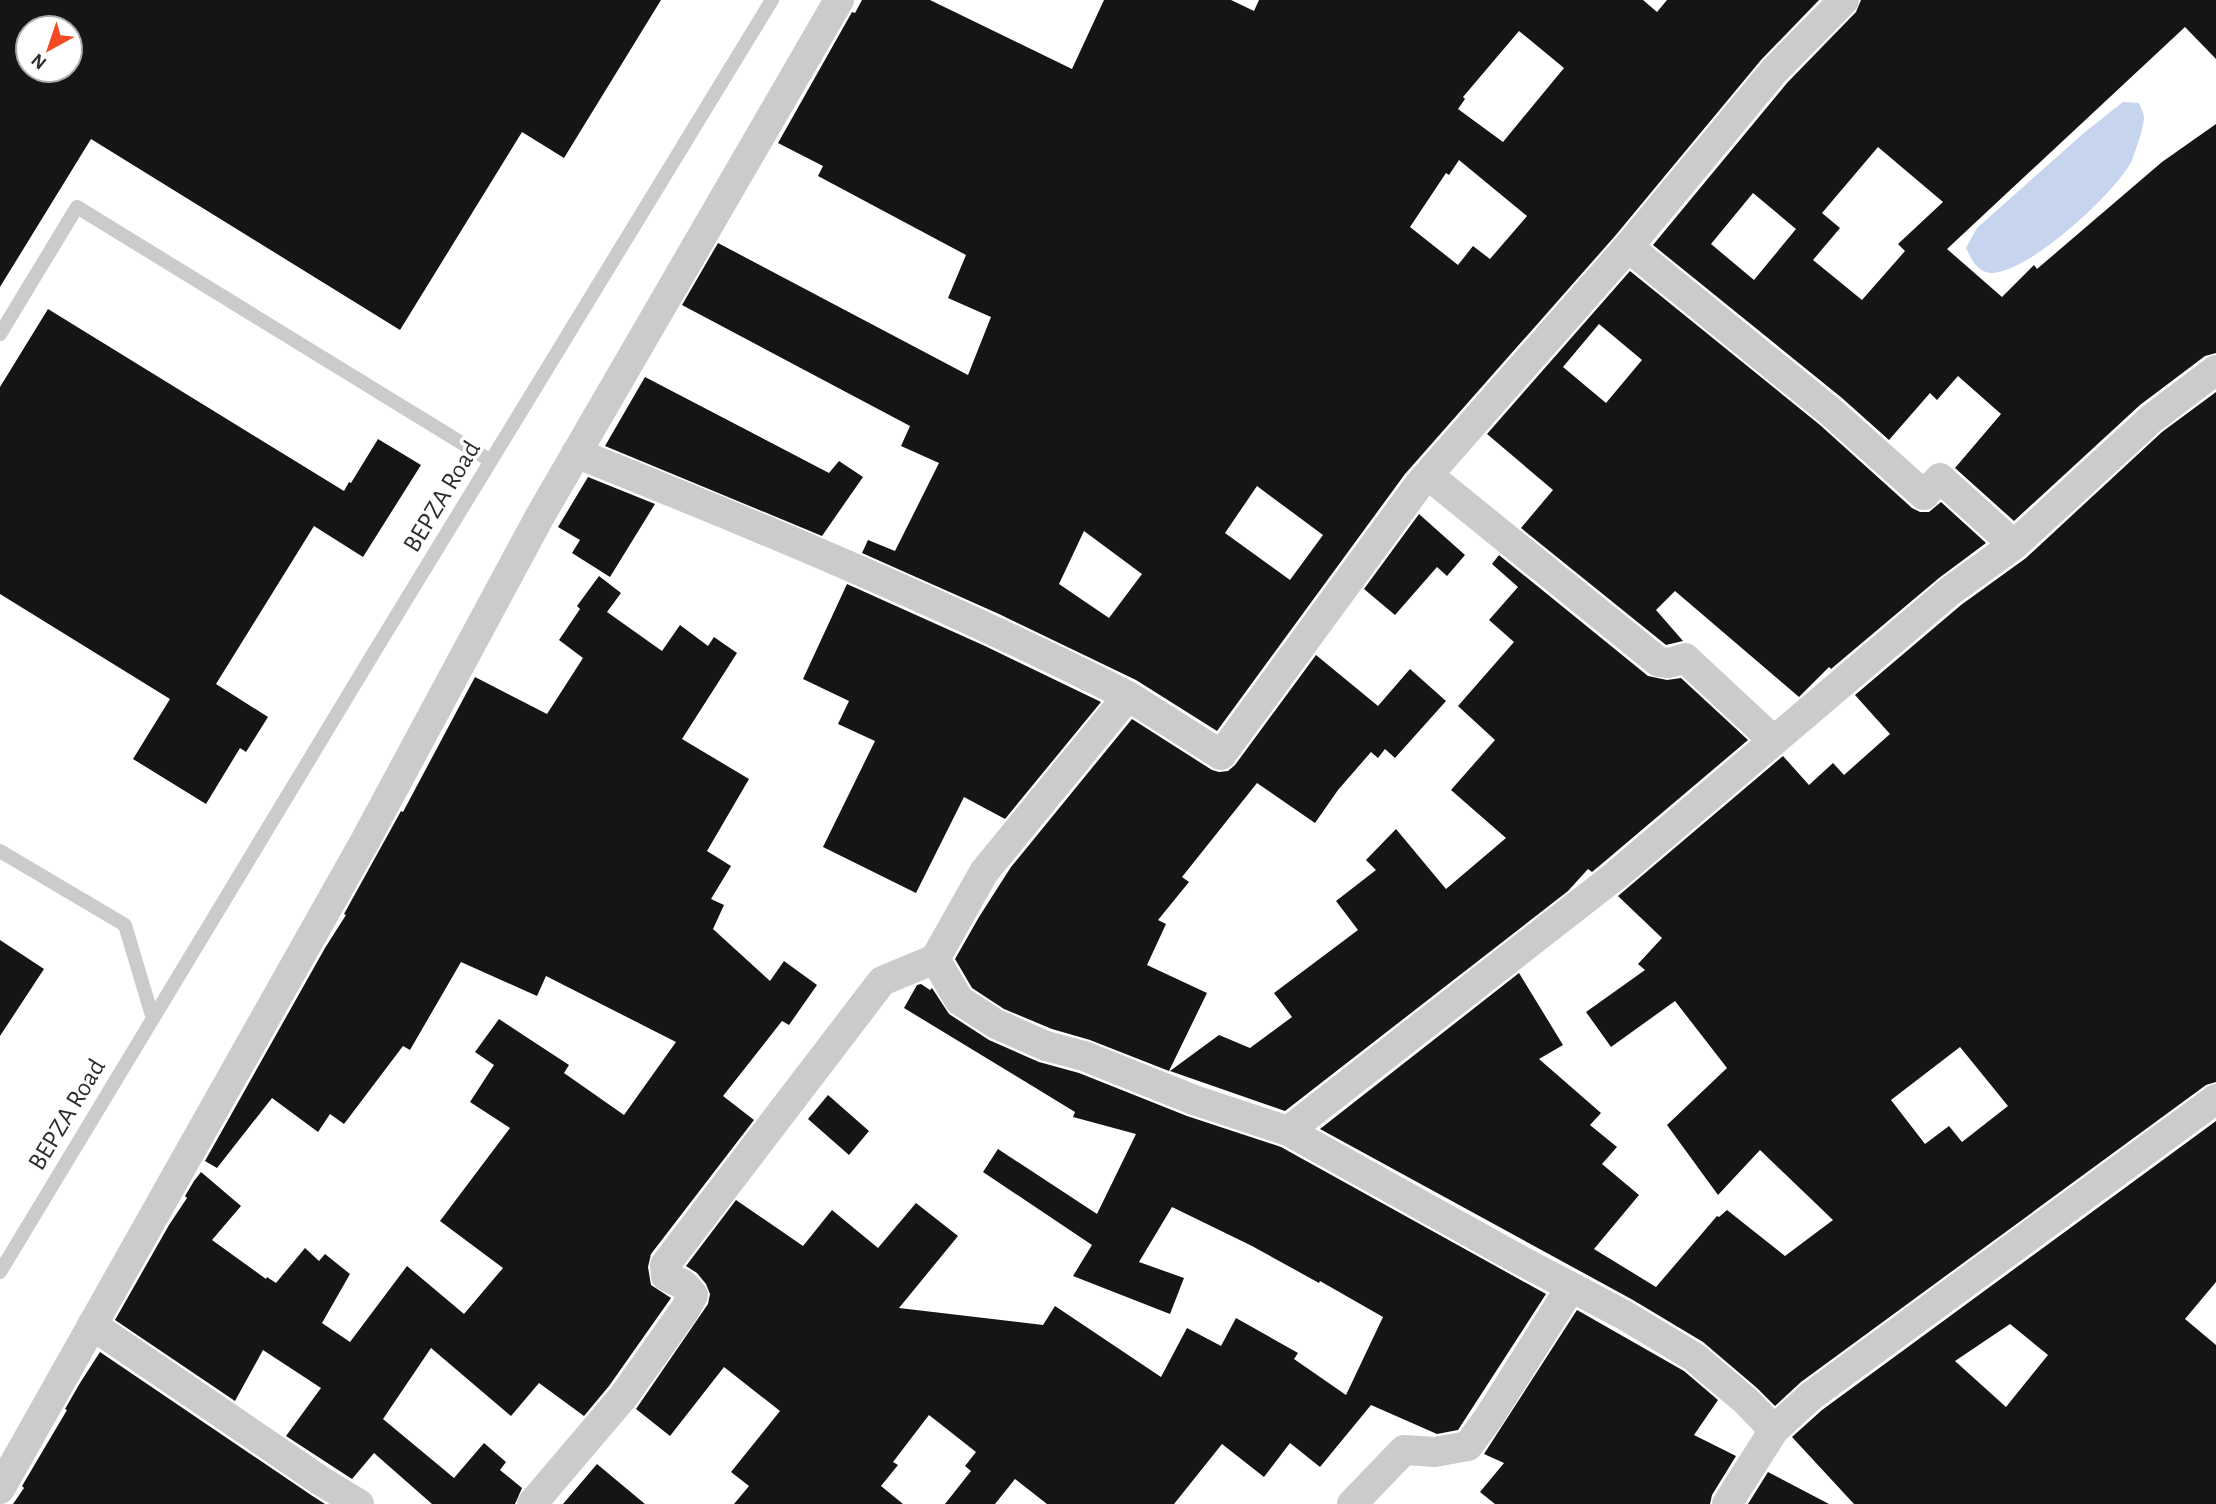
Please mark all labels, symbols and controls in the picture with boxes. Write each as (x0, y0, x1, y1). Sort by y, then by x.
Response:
north arrow (14, 14, 84, 84)
text: N (28, 49, 50, 72)
street label: BEPZA Road (399, 436, 485, 557)
street label: BEPZA Road (24, 1054, 110, 1175)

